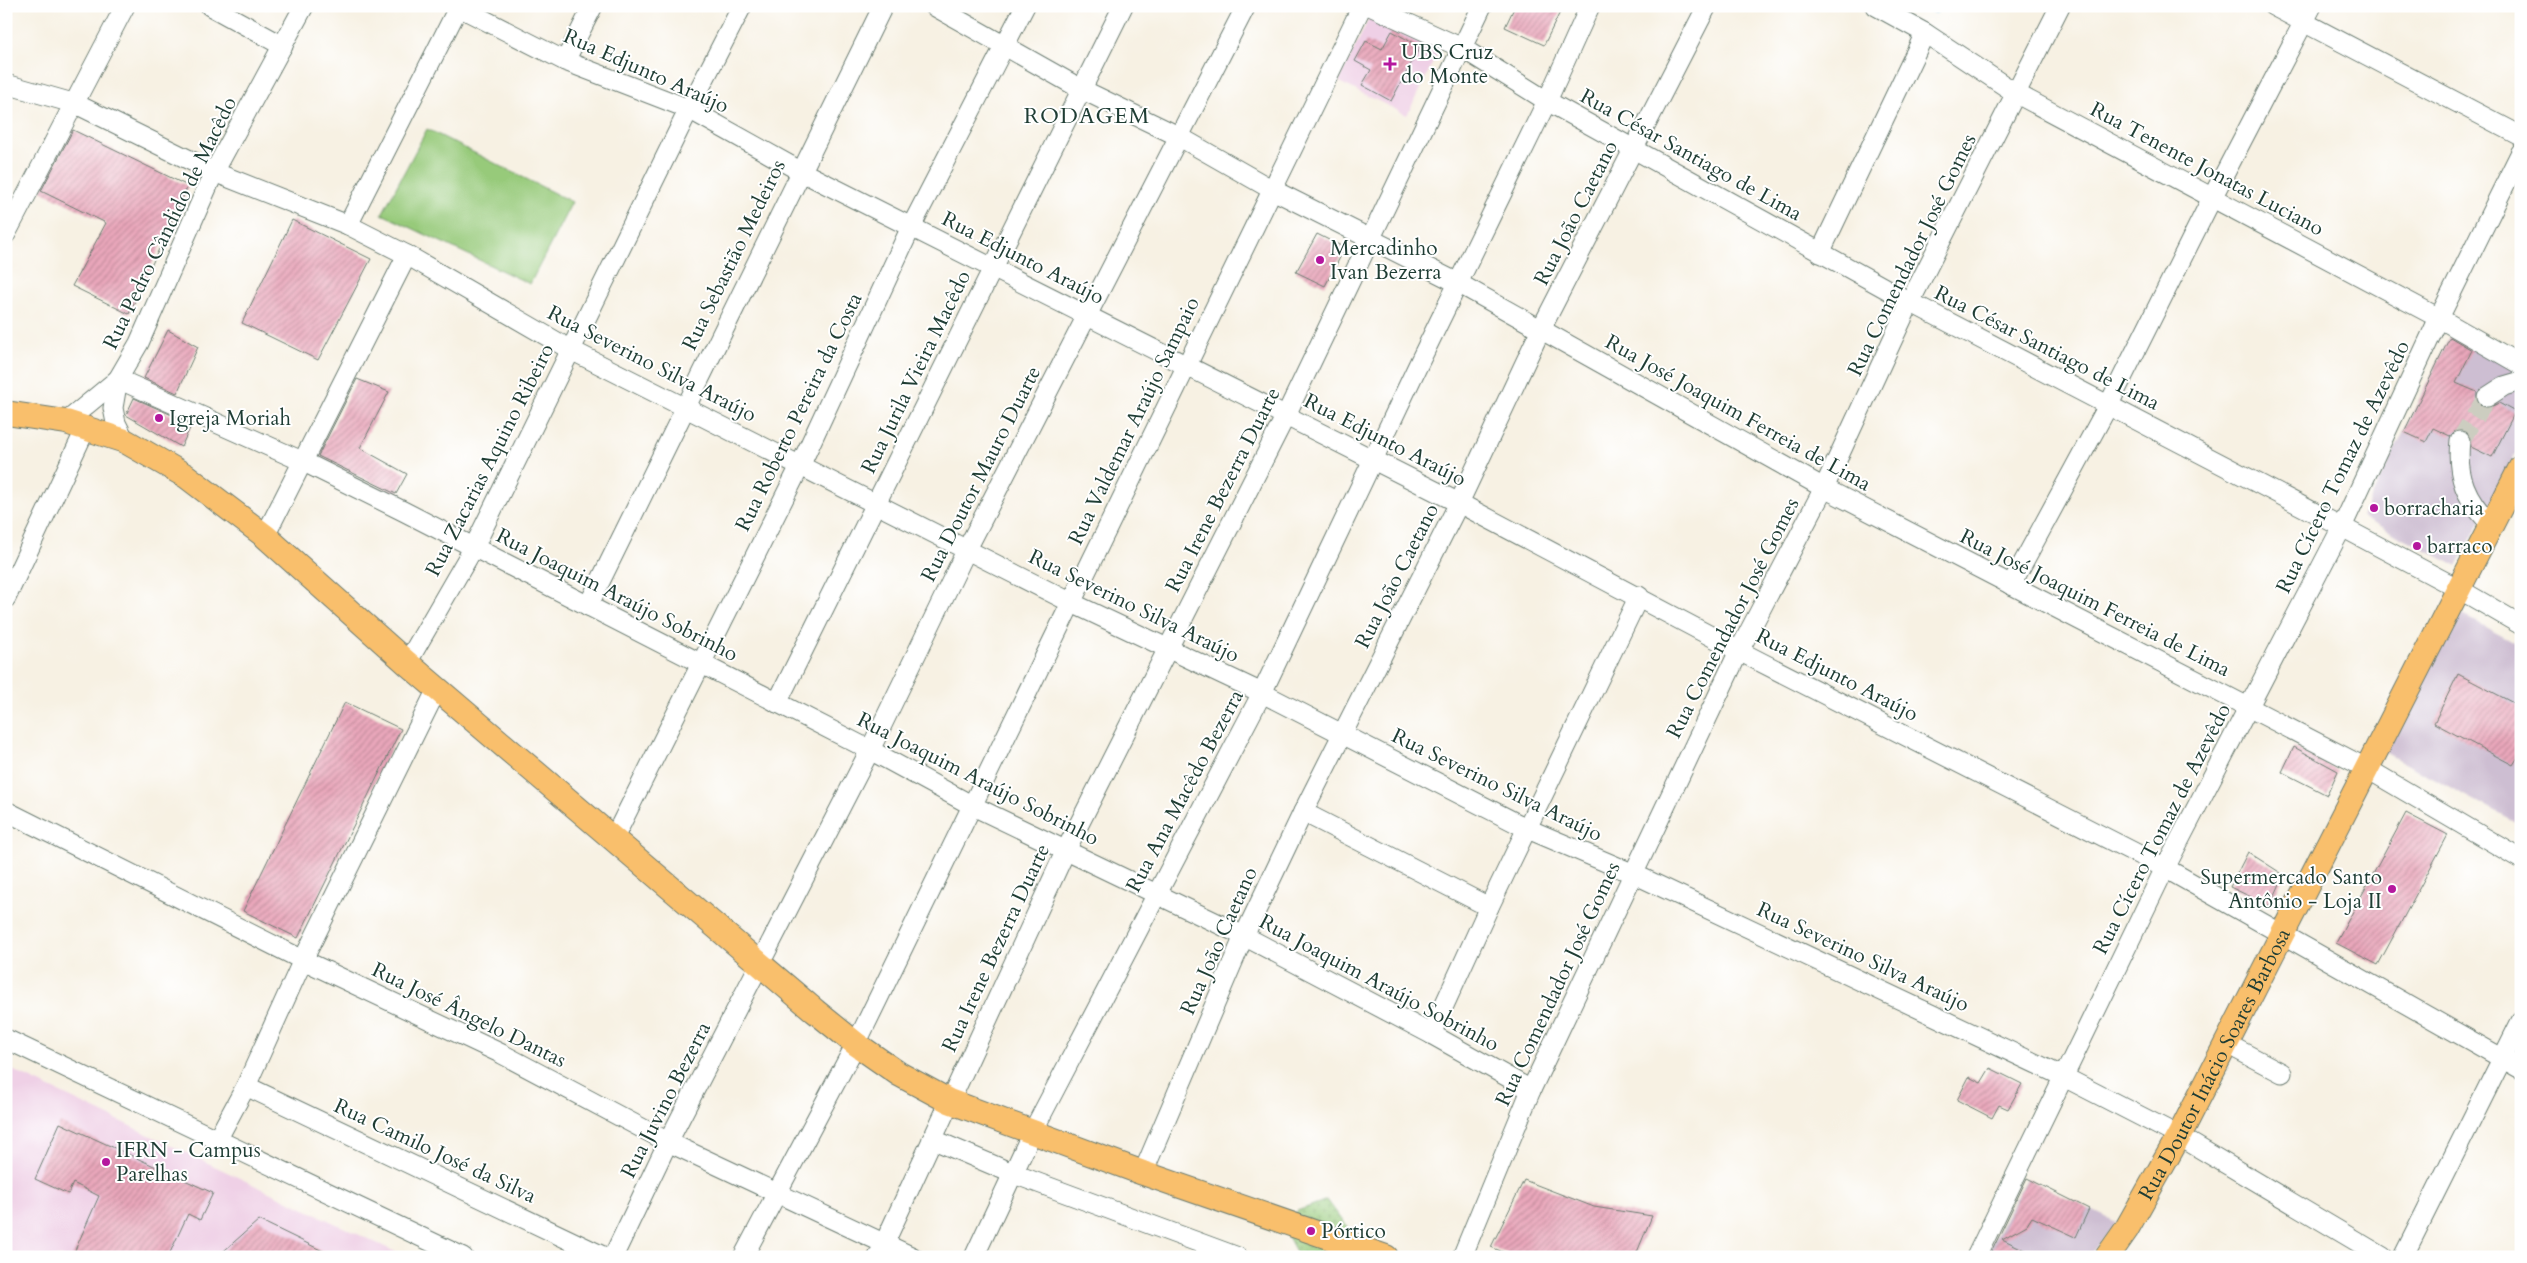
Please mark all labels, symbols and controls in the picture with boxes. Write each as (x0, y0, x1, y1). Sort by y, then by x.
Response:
street label: Rua Edjunto Araújo (559, 21, 733, 121)
place label: UBS Cruz do Monte (1401, 38, 1494, 91)
marker: UBS Cruz do Monte (1383, 57, 1397, 71)
street label: Rua César Santiago de Lima (1575, 82, 1807, 228)
street label: Rua Pedro Cândido de Macêdo (96, 92, 244, 354)
street label: Rua Tenente Jonatas Luciano (2085, 95, 2329, 243)
district label: RODAGEM (1024, 101, 1150, 131)
street label: Rua Comendador José Gomes (1841, 129, 1983, 381)
street label: Rua João Caetano (1527, 136, 1625, 290)
street label: Rua Sebastião Medeiros (675, 155, 793, 355)
street label: Rua Edjunto Araújo (937, 205, 1109, 311)
place label: Mercadinho Ivan Bezerra (1330, 234, 1442, 287)
marker: Mercadinho Ivan Bezerra (1314, 254, 1326, 266)
street label: Rua Jurila Vieira Macêdo (854, 266, 978, 478)
street label: Rua César Santiago de Lima (1929, 278, 2165, 418)
street label: Rua Roberto Pereira da Costa (728, 288, 870, 536)
street label: Rua Valdemar Araújo Sampaio (1061, 292, 1207, 550)
street label: Rua Severino Silva Araújo (542, 299, 762, 429)
street label: Rua José Joaquim Ferreia de Lima (1600, 328, 1876, 498)
street label: Rua Cícero Tomaz de Azevêdo (2269, 336, 2417, 598)
street label: Rua Zacarias Aquino Ribeiro (419, 339, 561, 581)
street label: Rua Doutor Mauro Duarte (914, 361, 1048, 587)
street label: Rua Irene Bezerra Duarte (1159, 382, 1287, 598)
street label: Rua Edjunto Araújo (1299, 387, 1471, 493)
place label: Igreja Moriah (169, 404, 292, 433)
marker: Igreja Moriah (153, 412, 165, 424)
street label: Rua Comendador José Gomes (1660, 493, 1806, 743)
place label: borracharia (2384, 494, 2484, 523)
street label: Rua João Caetano (1348, 499, 1446, 653)
marker: borracharia (2368, 502, 2380, 514)
street label: Rua Joaquim Araújo Sobrinho (491, 521, 743, 669)
street label: Rua José Joaquim Ferreia de Lima (1955, 522, 2235, 684)
place label: barraco (2427, 532, 2493, 561)
marker: barraco (2411, 540, 2423, 552)
street label: Rua Severino Silva Araújo (1024, 542, 1244, 670)
street label: Rua Edjunto Araújo (1751, 622, 1923, 728)
street label: Rua Ana Macêdo Bezerra (1119, 685, 1251, 897)
street label: Rua Cícero Tomaz de Azevêdo (2086, 699, 2238, 959)
street label: Rua Joaquim Araújo Sobrinho (852, 705, 1104, 853)
street label: Rua Severino Silva Araújo (1387, 721, 1607, 849)
street label: Rua Irene Bezerra Duarte (935, 839, 1057, 1057)
street label: Rua Comendador José Gomes (1489, 857, 1627, 1111)
street label: Rua João Caetano (1173, 862, 1265, 1020)
place label: Supermercado Santo Antônio - Loja II (2200, 863, 2382, 916)
marker: Supermercado Santo Antônio - Loja II (2386, 883, 2398, 895)
street label: Rua Severino Silva Araújo (1752, 895, 1974, 1019)
street label: Rua Joaquim Araújo Sobrinho (1254, 907, 1504, 1059)
street label: Rua Doutor Inácio Soares Barbosa (2131, 923, 2297, 1206)
street label: Rua José Ângelo Dantas (367, 955, 571, 1075)
street label: Rua Juvino Bezerra (614, 1017, 718, 1183)
street label: Rua Camilo José da Silva (329, 1091, 541, 1211)
place label: IFRN - Campus Parelhas (116, 1136, 261, 1189)
marker: IFRN - Campus Parelhas (100, 1156, 112, 1168)
place label: Pórtico (1321, 1217, 1386, 1246)
marker: Pórtico (1305, 1225, 1317, 1237)

